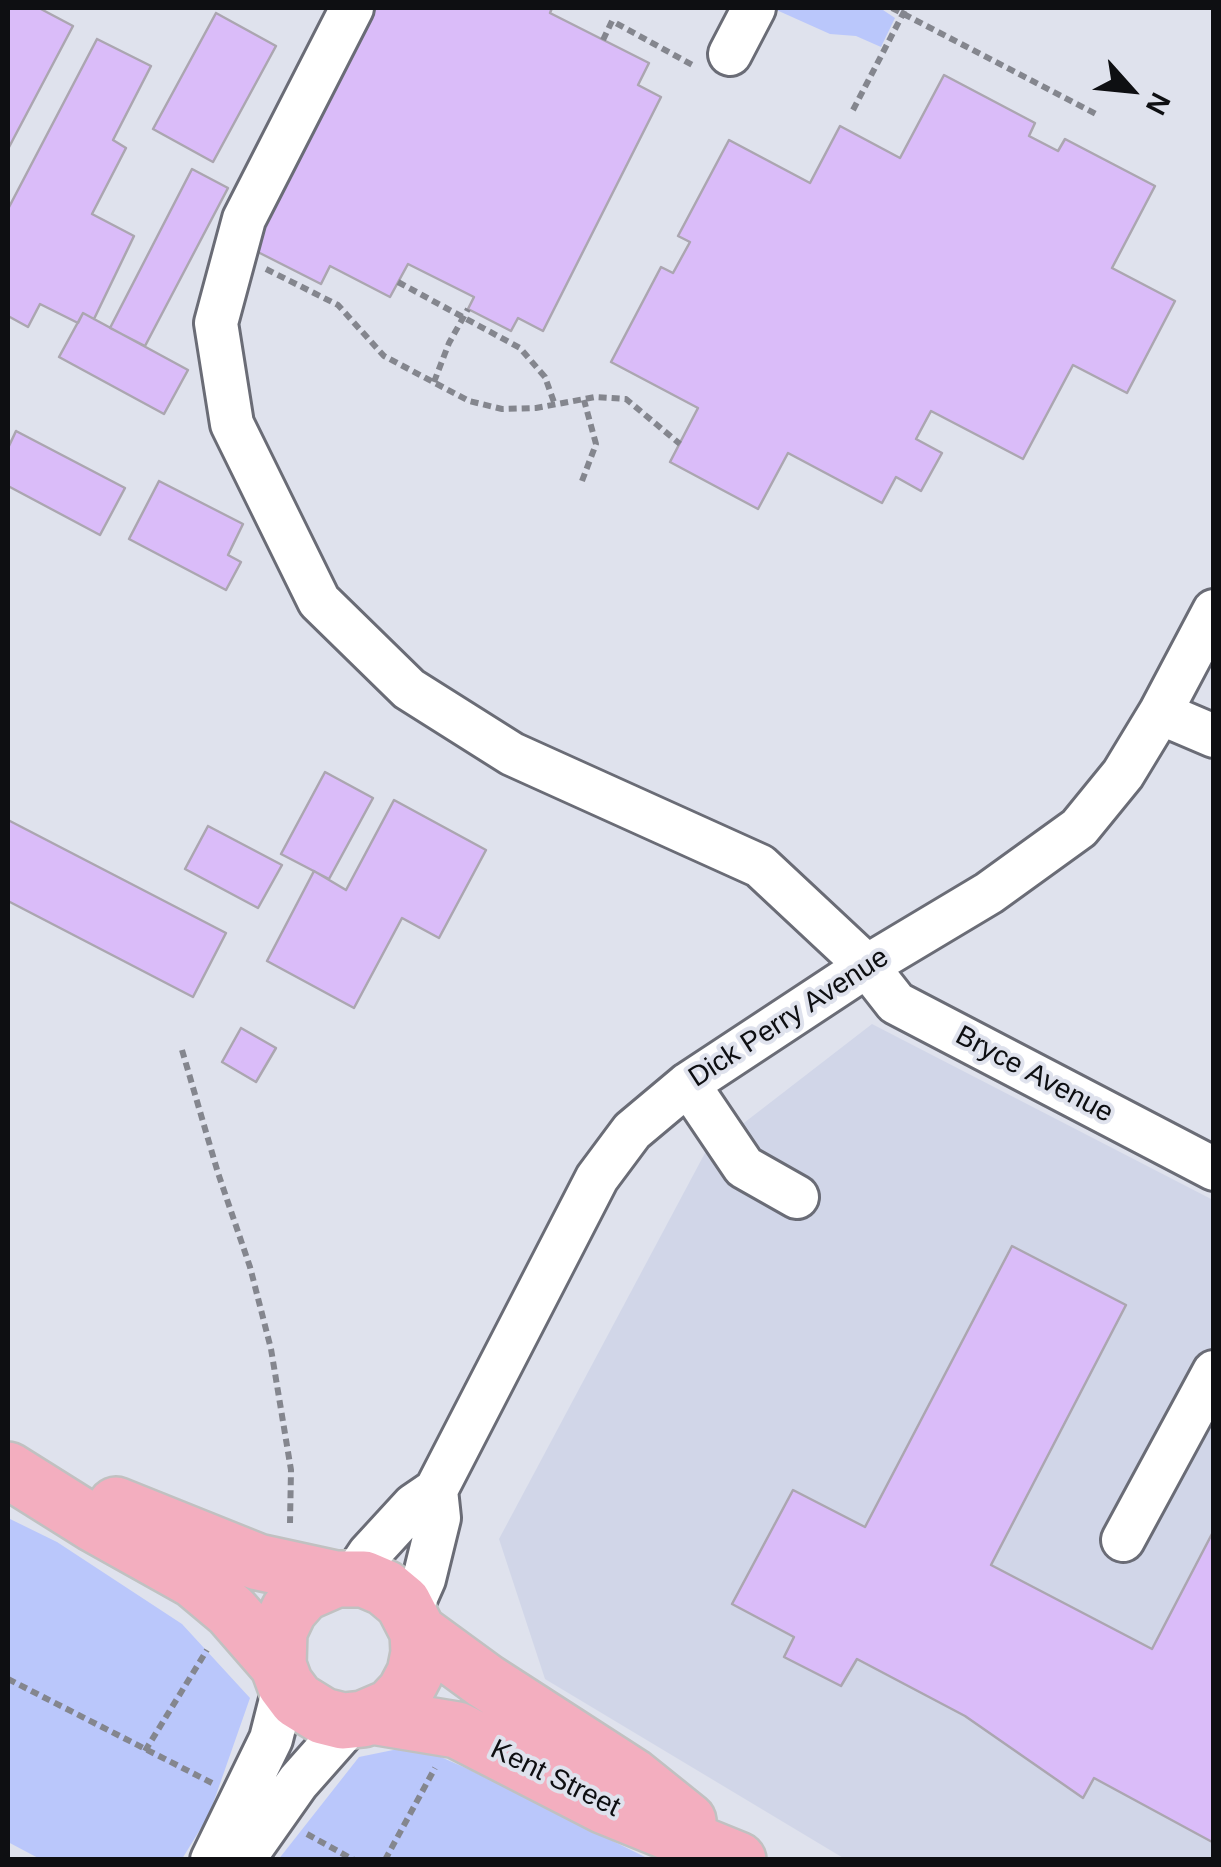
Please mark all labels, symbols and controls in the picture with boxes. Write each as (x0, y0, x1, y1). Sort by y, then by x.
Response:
north arrow (1081, 40, 1181, 140)
text: N (1140, 88, 1177, 120)
street label: Dick Perry Avenue (683, 941, 895, 1095)
street label: Bryce Avenue (949, 1019, 1119, 1131)
street label: Kent Street (485, 1733, 625, 1825)

